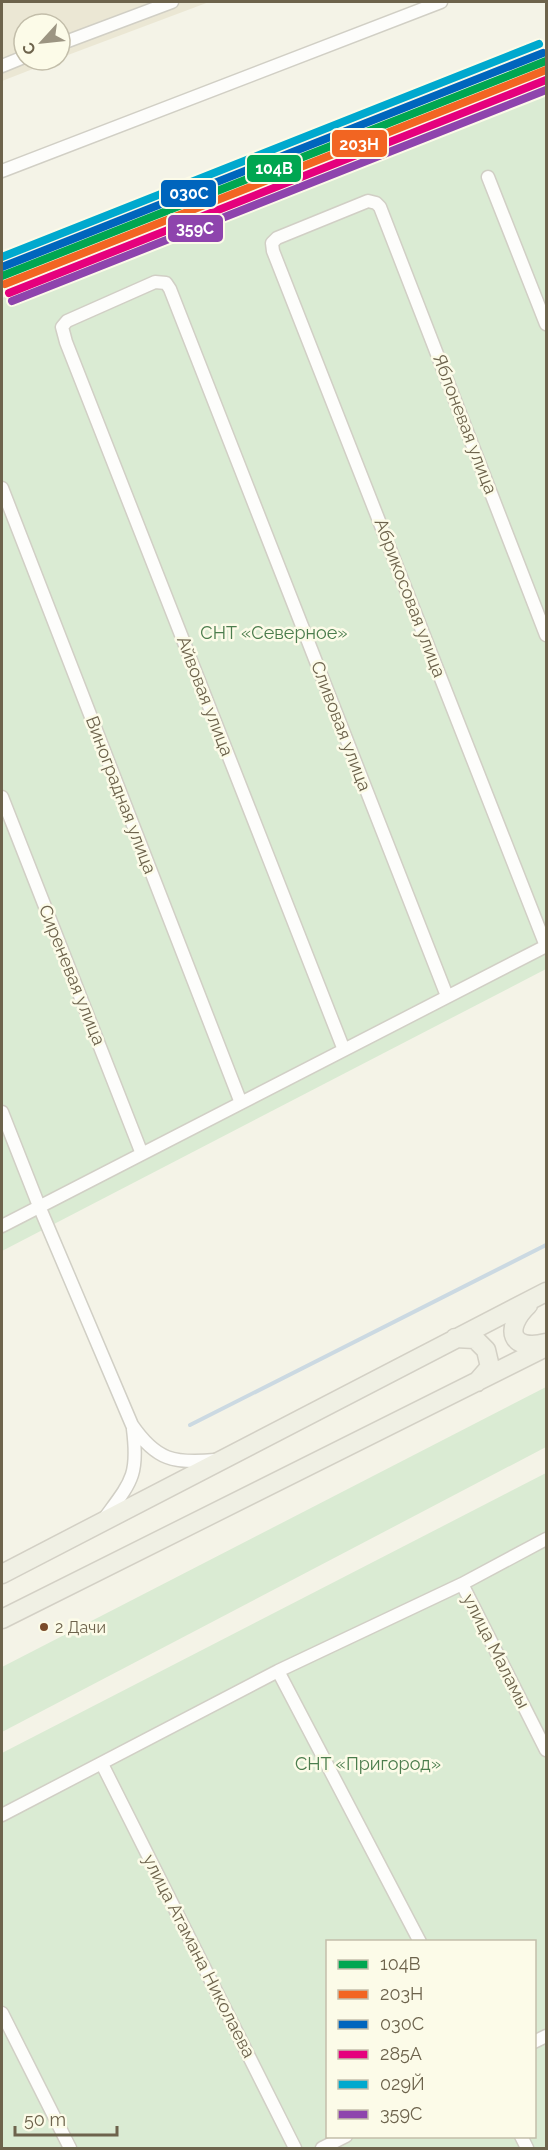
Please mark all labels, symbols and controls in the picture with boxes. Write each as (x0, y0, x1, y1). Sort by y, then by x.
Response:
north arrow (12, 12, 72, 72)
text: С (18, 39, 40, 58)
line badge: 203Н (331, 129, 388, 158)
text: 203Н (339, 135, 379, 154)
line badge: 104В (246, 154, 302, 183)
text: 104В (255, 159, 293, 178)
line badge: 030C (160, 179, 217, 208)
text: 030C (169, 184, 209, 203)
line badge: 359С (167, 214, 224, 243)
text: 359С (176, 219, 214, 238)
street label: Яблоневая улица (429, 351, 502, 497)
street label: Абрикосовая улица (370, 515, 450, 680)
park label: СНТ «Северное» (200, 622, 348, 643)
street label: Айвовая улица (173, 633, 238, 759)
street label: Сливовая улица (307, 658, 376, 794)
street label: Виноградная улица (82, 713, 161, 877)
street label: Сиреневая улица (35, 902, 110, 1048)
street label: улица Маламы (459, 1590, 534, 1712)
place label: 2 Дачи (55, 1618, 106, 1637)
marker: 2 Дачи (38, 1621, 50, 1633)
park label: СНТ «Пригород» (295, 1753, 441, 1774)
street label: улица Атамана Николаева (139, 1850, 260, 2061)
legend (326, 1940, 536, 2138)
text: 104В (380, 1953, 421, 1974)
text: 203Н (380, 1983, 423, 2004)
text: 030C (380, 2013, 424, 2034)
text: 285А (380, 2043, 422, 2064)
text: 029Й (380, 2073, 425, 2094)
scale bar (15, 2099, 117, 2137)
text: 359С (380, 2103, 422, 2124)
text: 50 m (24, 2109, 66, 2130)

